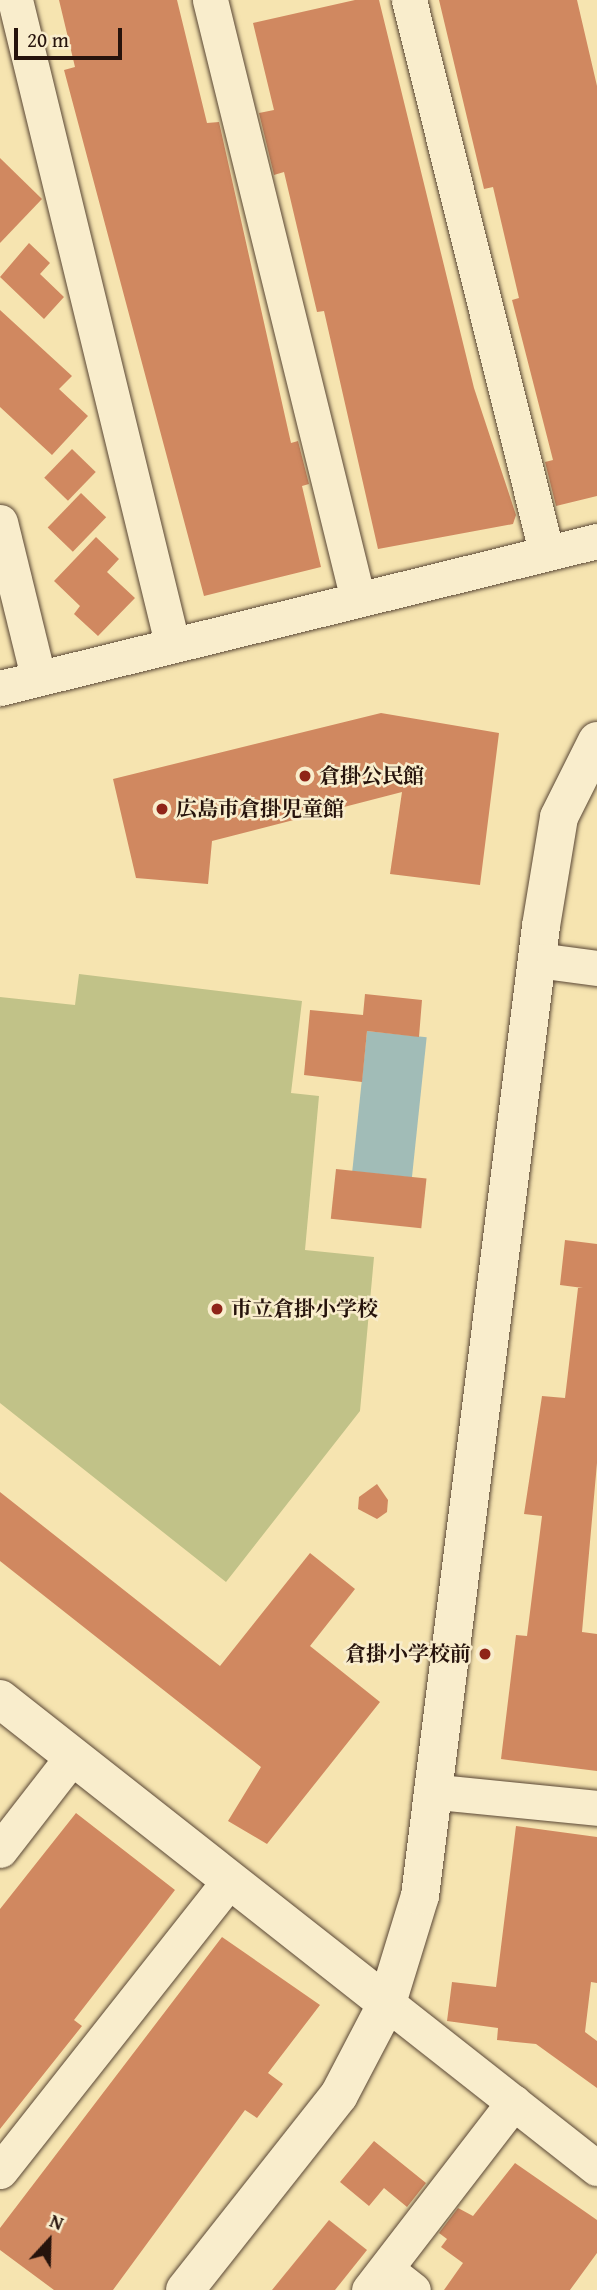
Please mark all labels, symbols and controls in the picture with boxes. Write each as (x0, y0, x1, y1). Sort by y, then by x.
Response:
scale bar (18, 14, 126, 58)
text: 20 m (27, 24, 69, 55)
place label: 倉掛公民館 (319, 763, 424, 789)
marker: 倉掛公民館 (297, 768, 313, 784)
place label: 広島市倉掛児童館 (176, 796, 344, 822)
marker: 広島市倉掛児童館 (154, 801, 170, 817)
place label: 市立倉掛小学校 (231, 1296, 378, 1322)
marker: 市立倉掛小学校 (209, 1301, 225, 1317)
place label: 倉掛小学校前 (345, 1641, 471, 1667)
marker: 倉掛小学校前 (477, 1646, 493, 1662)
north arrow (14, 2206, 84, 2276)
text: N (46, 2206, 68, 2237)

